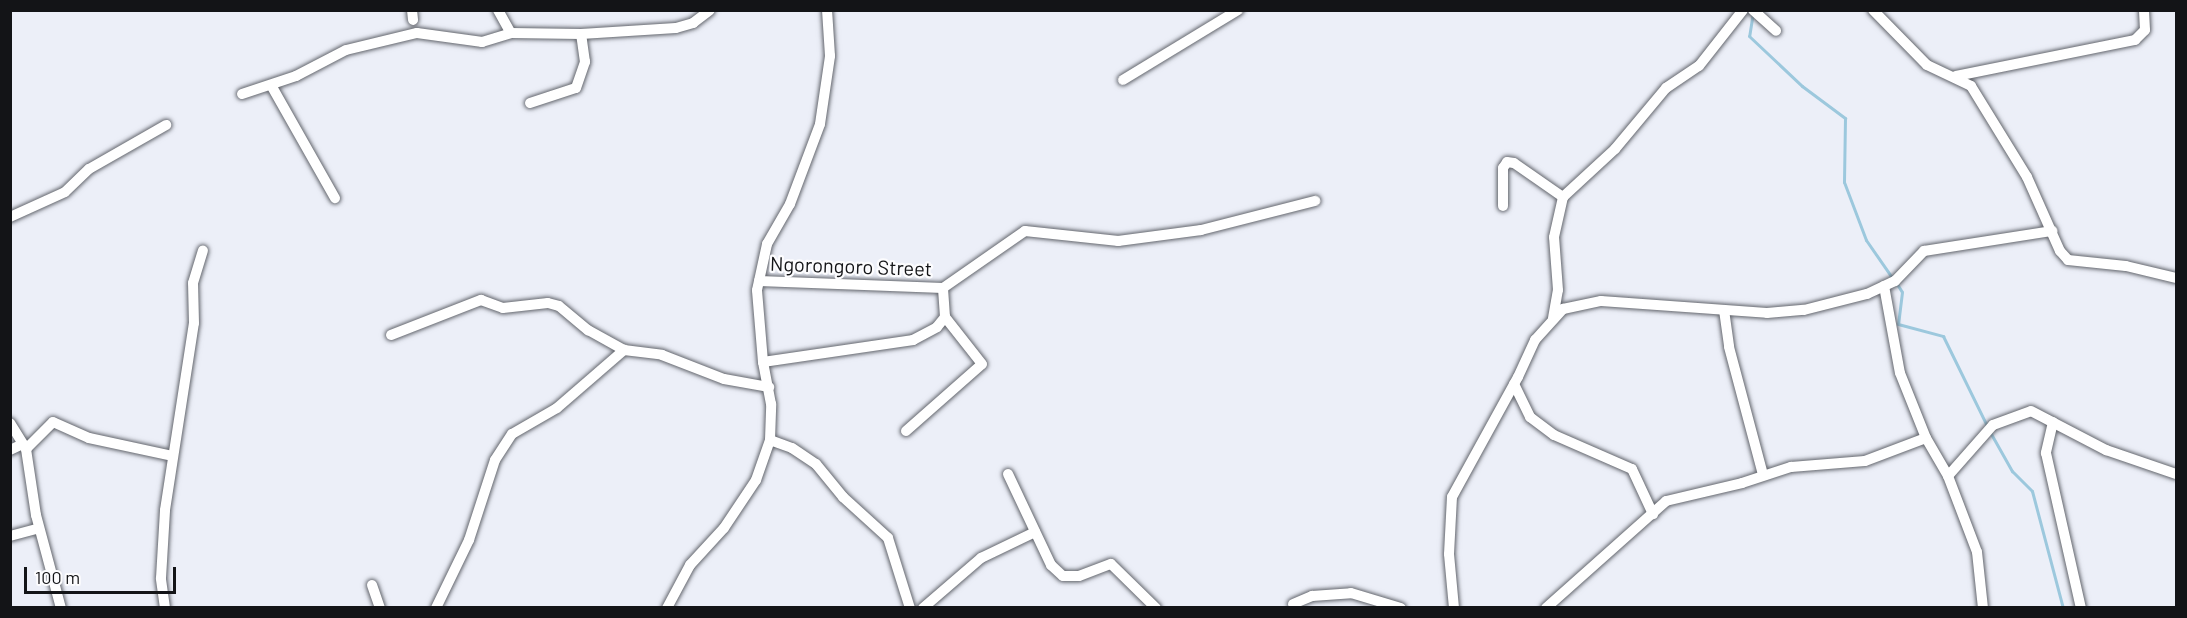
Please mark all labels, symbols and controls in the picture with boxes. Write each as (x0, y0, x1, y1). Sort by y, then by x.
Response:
street label: Ngorongoro Street (770, 251, 932, 281)
scale bar (27, 555, 178, 593)
text: 100 m (35, 566, 80, 588)

